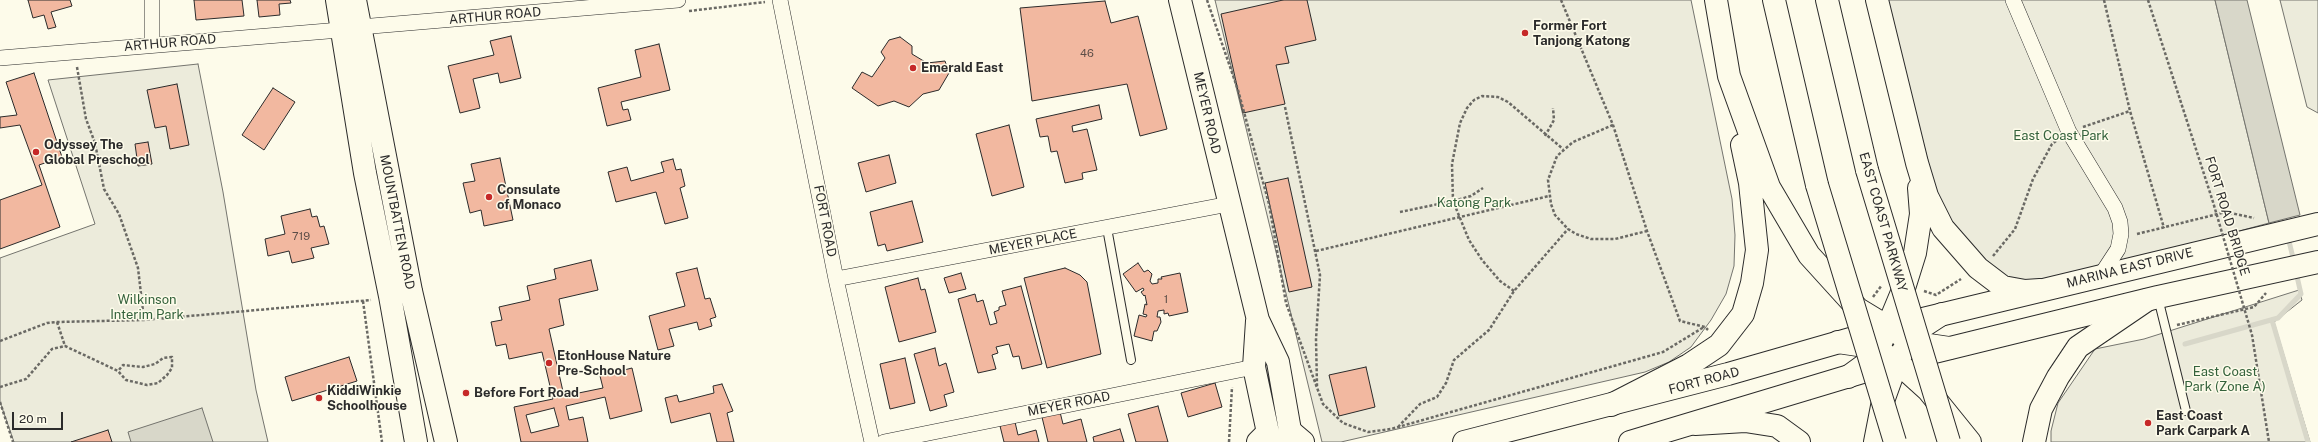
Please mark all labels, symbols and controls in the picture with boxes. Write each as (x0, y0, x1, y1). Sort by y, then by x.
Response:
street label: ARTHUR ROAD (448, 4, 542, 28)
place label: Former Fort Tanjong Katong (1533, 18, 1630, 49)
marker: Former Fort Tanjong Katong (1520, 28, 1530, 38)
street label: ARTHUR ROAD (123, 31, 217, 55)
house number: 46 (1080, 47, 1094, 61)
place label: Emerald East (921, 60, 1003, 76)
marker: Emerald East (908, 63, 918, 73)
street label: MEYER ROAD (1190, 70, 1224, 156)
park label: East Coast Park (2013, 128, 2109, 144)
place label: Odyssey The Global Preschool (44, 137, 150, 168)
marker: Odyssey The Global Preschool (31, 147, 41, 157)
street label: EAST COAST PARKWAY (1856, 150, 1910, 294)
street label: MOUNTBATTEN ROAD (376, 153, 418, 291)
street label: FORT ROAD BRIDGE (2201, 155, 2253, 277)
place label: Consulate of Monaco (497, 182, 561, 213)
street label: FORT ROAD (810, 184, 840, 258)
marker: Consulate of Monaco (484, 192, 494, 202)
park label: Katong Park (1437, 195, 1511, 211)
street label: MEYER PLACE (988, 226, 1078, 258)
house number: 719 (292, 230, 310, 244)
street label: MARINA EAST DRIVE (2065, 245, 2195, 291)
park label: Wilkinson Interim Park (110, 292, 184, 323)
house number: 1 (1164, 293, 1168, 307)
place label: EtonHouse Nature Pre-School (557, 348, 671, 379)
marker: EtonHouse Nature Pre-School (544, 358, 554, 368)
street label: FORT ROAD (1667, 364, 1741, 398)
park label: East Coast Park (Zone A) (2184, 364, 2266, 395)
place label: KiddiWinkie Schoolhouse (327, 383, 407, 414)
place label: Before Fort Road (474, 385, 579, 401)
marker: Before Fort Road (461, 388, 471, 398)
street label: MEYER ROAD (1026, 388, 1112, 420)
marker: KiddiWinkie Schoolhouse (314, 393, 324, 403)
scale bar (14, 404, 65, 430)
place label: East Coast Park Carpark A (2156, 408, 2250, 439)
text: 20 m (19, 412, 47, 426)
marker: East Coast Park Carpark A (2143, 418, 2153, 428)

